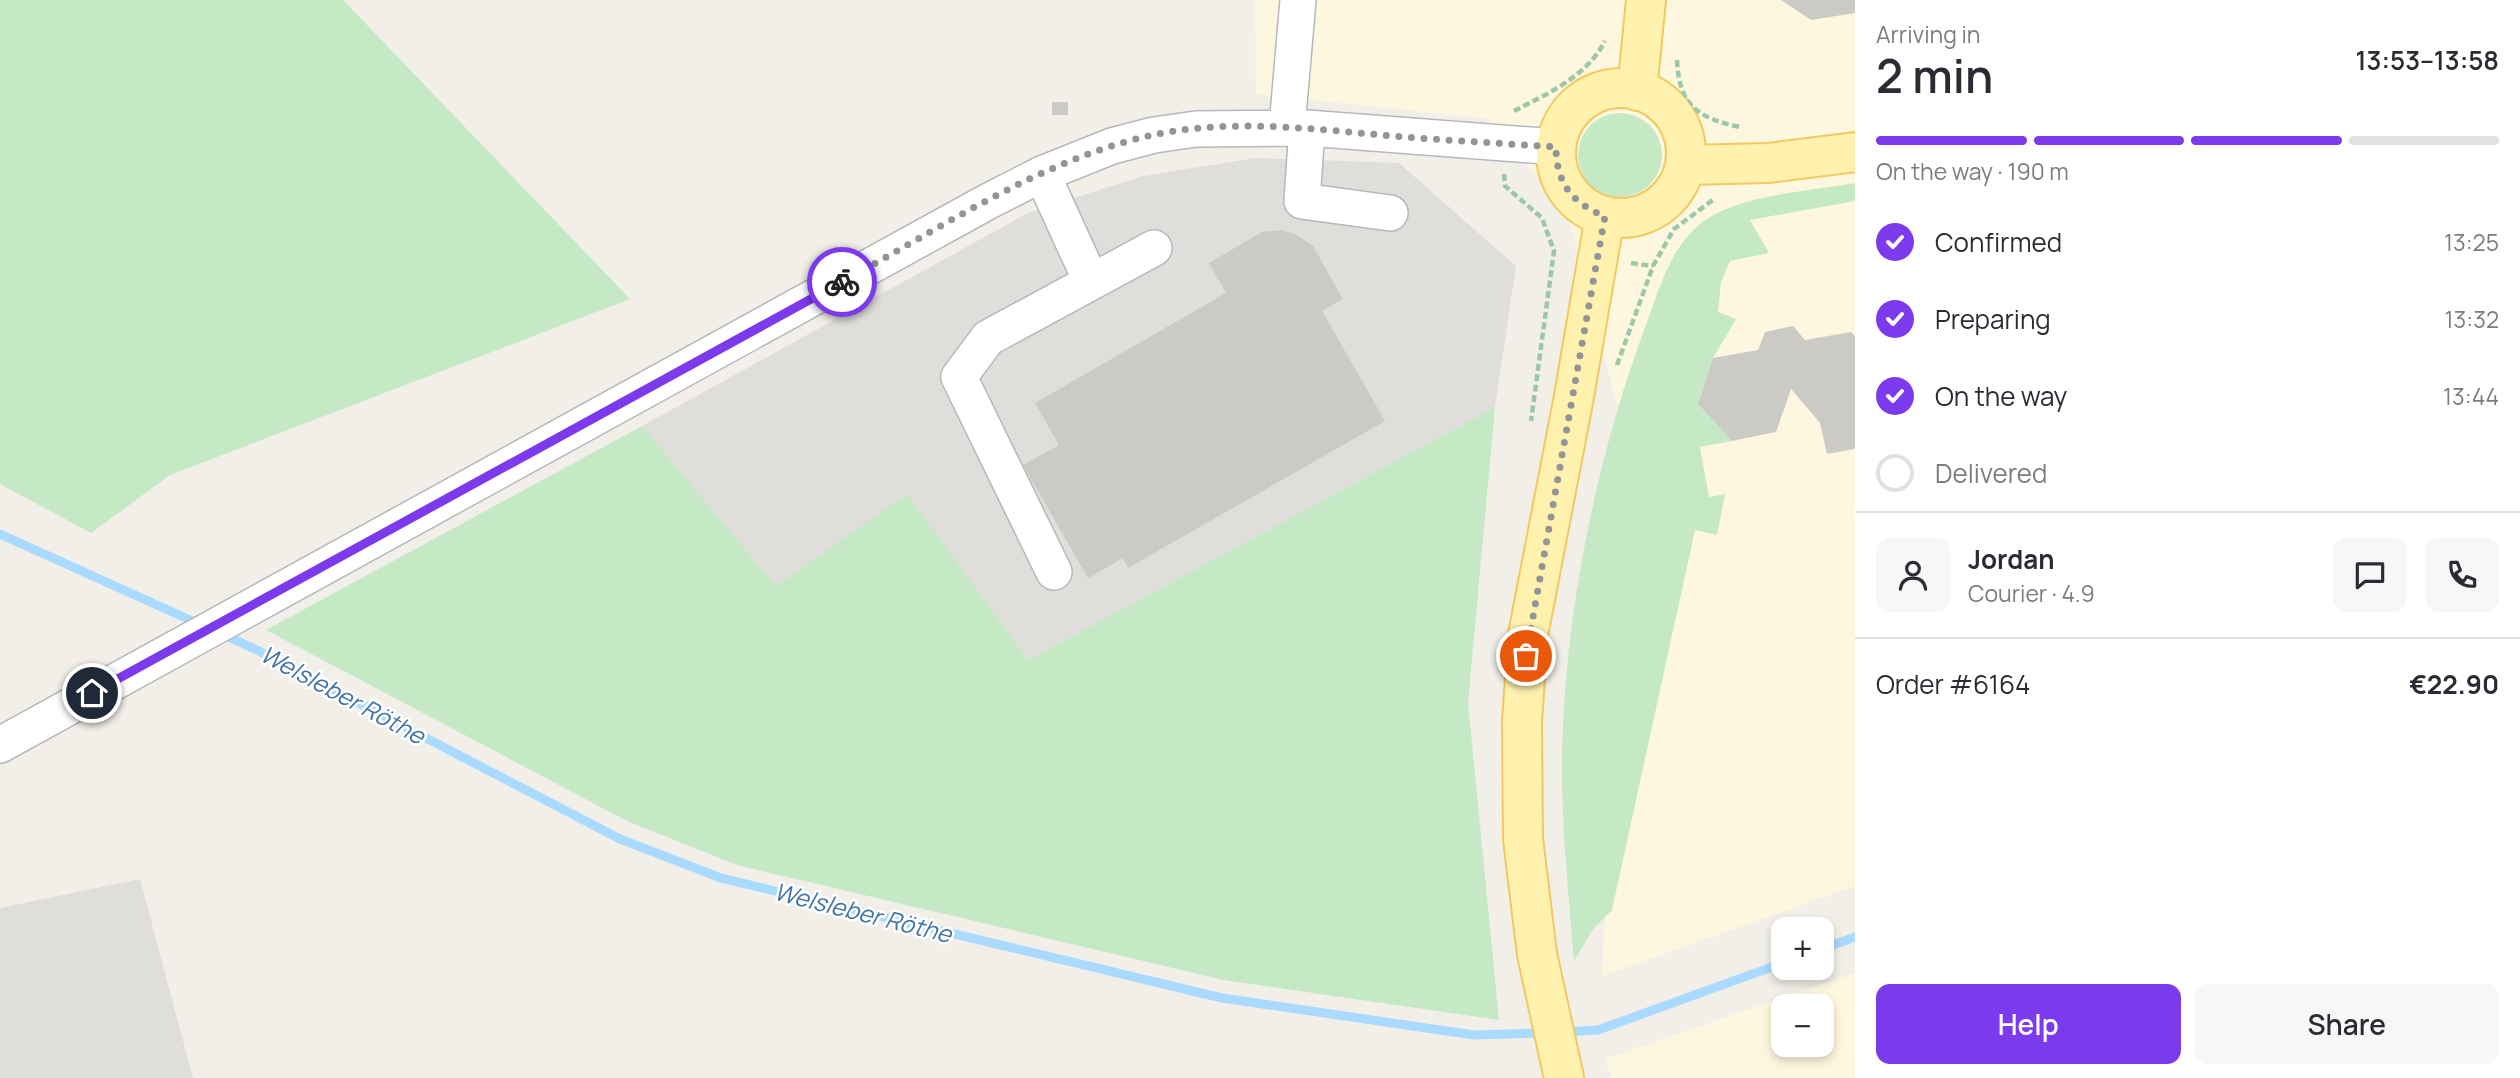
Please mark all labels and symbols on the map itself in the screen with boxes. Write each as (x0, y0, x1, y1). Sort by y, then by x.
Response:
courier (807, 247, 877, 317)
pin (1496, 626, 1556, 686)
water label: Welsleber Röthe (255, 637, 433, 752)
pin (62, 663, 122, 723)
water label: Welsleber Röthe (771, 874, 957, 950)

